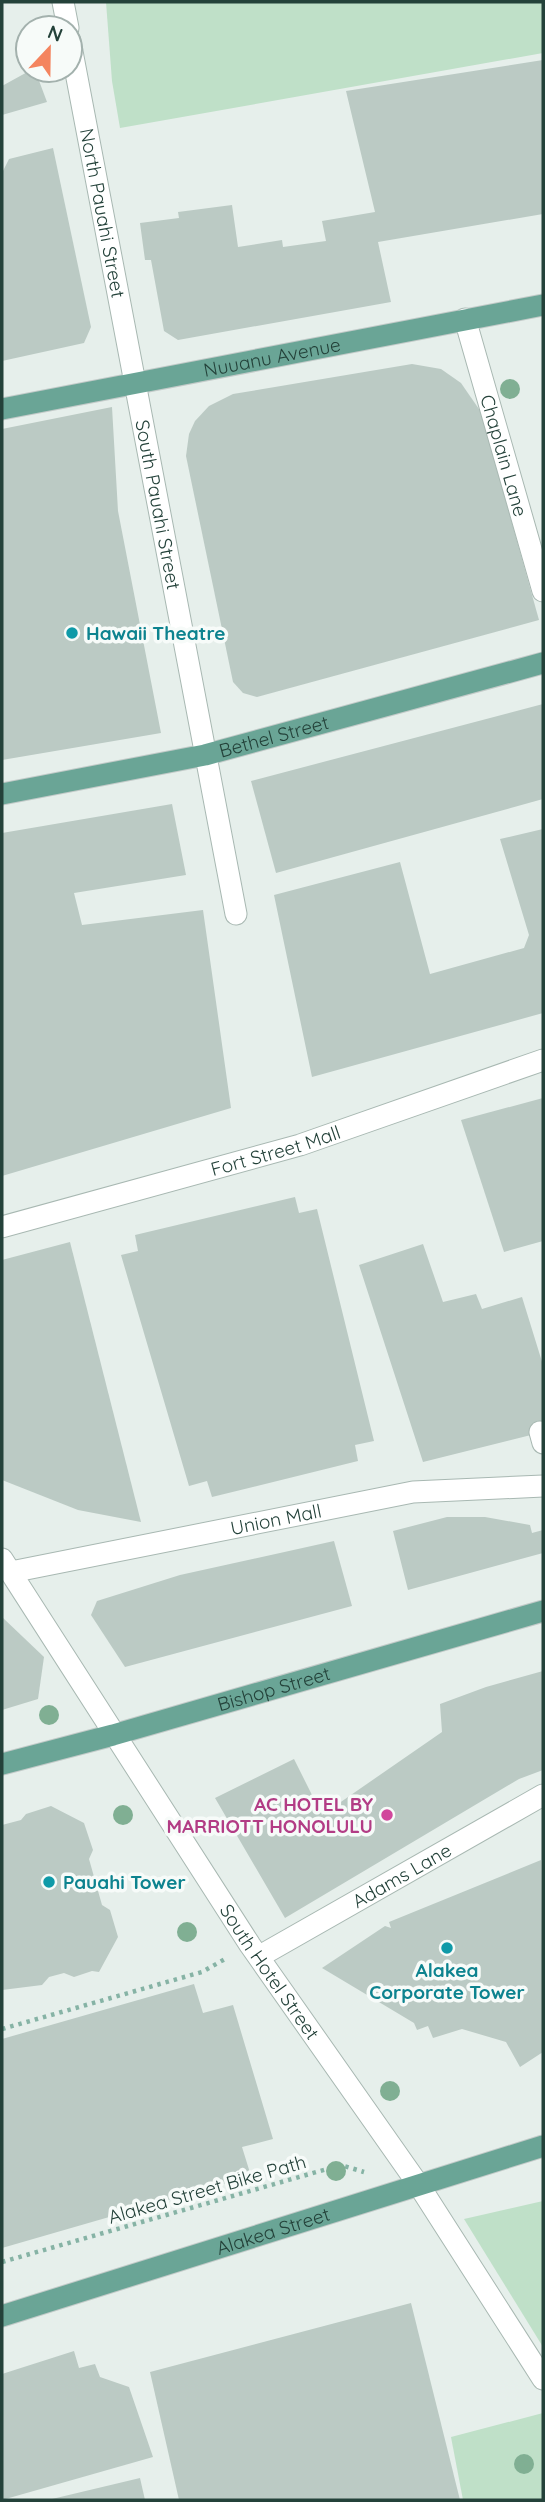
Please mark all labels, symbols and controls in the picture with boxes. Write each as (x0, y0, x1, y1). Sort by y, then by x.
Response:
north arrow (14, 14, 84, 84)
text: N (44, 19, 66, 47)
street label: North Pauahi Street (75, 126, 131, 300)
street label: Nuuanu Avenue (202, 332, 343, 382)
street label: Chaplain Lane (475, 392, 533, 519)
street label: South Pauahi Street (130, 418, 186, 592)
place label: Hawaii Theatre (86, 621, 225, 645)
marker: Hawaii Theatre (64, 625, 80, 641)
street label: Bethel Street (216, 710, 331, 763)
street label: Fort Street Mall (208, 1120, 344, 1181)
street label: Union Mall (228, 1499, 323, 1540)
street label: Bishop Street (214, 1661, 333, 1716)
place label: AC HOTEL BY MARRIOTT HONOLULU (166, 1792, 374, 1838)
marker: AC HOTEL BY MARRIOTT HONOLULU (379, 1807, 395, 1823)
street label: Adams Lane (348, 1838, 455, 1913)
place label: Pauahi Tower (63, 1870, 186, 1894)
marker: Pauahi Tower (41, 1874, 57, 1890)
street label: South Hotel Street (215, 1899, 325, 2044)
marker: Alakea Corporate Tower (439, 1940, 455, 1956)
place label: Alakea Corporate Tower (369, 1958, 525, 2004)
street label: Alakea Street Bike Path (105, 2149, 309, 2229)
street label: Alakea Street (213, 2202, 333, 2260)

